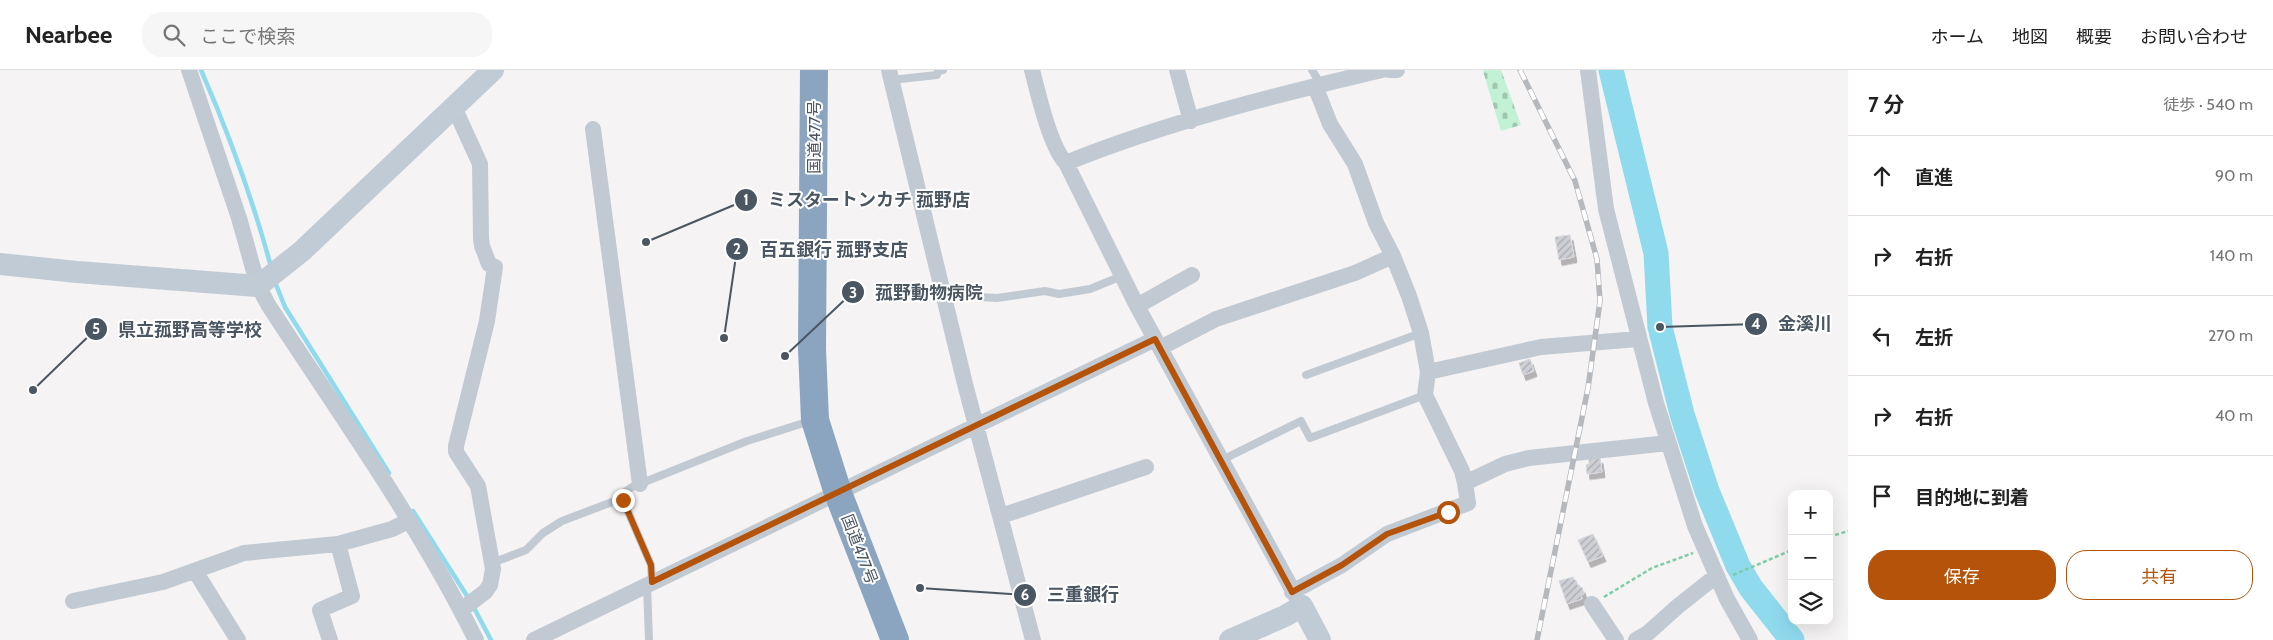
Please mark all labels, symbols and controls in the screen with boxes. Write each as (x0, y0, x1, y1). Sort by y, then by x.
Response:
search box (142, 12, 492, 57)
text: Nearbee (25, 20, 112, 49)
icon: search (160, 21, 188, 49)
text: ここで検索 (200, 25, 295, 48)
text: ホーム (1931, 26, 1984, 48)
text: 地図 (2012, 26, 2048, 48)
text: 概要 (2076, 26, 2112, 48)
text: お問い合わせ (2140, 26, 2248, 48)
text: 7 分 (1868, 92, 1904, 117)
text: 徒歩 · 540 m (2163, 95, 2253, 114)
street label: 国道477号 (805, 100, 824, 174)
icon: ahead (1868, 162, 1896, 190)
text: 直進 (1915, 166, 1953, 189)
text: 90 m (2215, 166, 2253, 185)
callout: ミスタートンカチ 菰野店 (733, 183, 980, 216)
text: ミスタートンカチ 菰野店 (768, 189, 970, 211)
text: 1 (743, 191, 749, 209)
callout: 百五銀行 菰野支店 (725, 233, 918, 266)
text: 百五銀行 菰野支店 (760, 239, 908, 261)
text: 2 (733, 240, 741, 258)
icon: right (1868, 242, 1896, 270)
text: 右折 (1915, 246, 1953, 269)
text: 140 m (2210, 246, 2253, 265)
callout: 菰野動物病院 (840, 276, 993, 309)
text: 菰野動物病院 (875, 282, 983, 304)
text: 3 (849, 284, 857, 302)
callout: 金溪川 (1743, 307, 1842, 340)
callout: 県立菰野高等学校 (83, 313, 272, 346)
text: 金溪川 (1778, 313, 1832, 335)
text: 4 (1751, 315, 1761, 333)
text: 県立菰野高等学校 (118, 319, 262, 341)
text: 5 (92, 320, 100, 338)
icon: left (1868, 322, 1896, 350)
text: 左折 (1915, 326, 1953, 349)
text: 270 m (2208, 326, 2253, 345)
icon: right (1868, 402, 1896, 430)
text: 右折 (1915, 406, 1953, 429)
text: 40 m (2215, 406, 2253, 425)
icon: arrive (1868, 482, 1896, 510)
text: 目的地に到着 (1915, 486, 2029, 509)
route end (612, 489, 635, 512)
map controls (1788, 490, 1833, 625)
button: + (1788, 490, 1833, 535)
route start (1437, 501, 1460, 524)
street label: 国道477号 (838, 512, 882, 587)
button: − (1788, 535, 1833, 580)
button: 保存 (1868, 550, 2056, 600)
button: 共有 (2066, 550, 2253, 600)
callout: 三重銀行 (1012, 578, 1129, 611)
button: layers (1788, 580, 1833, 625)
text: 三重銀行 (1047, 584, 1119, 606)
text: 6 (1021, 586, 1029, 604)

